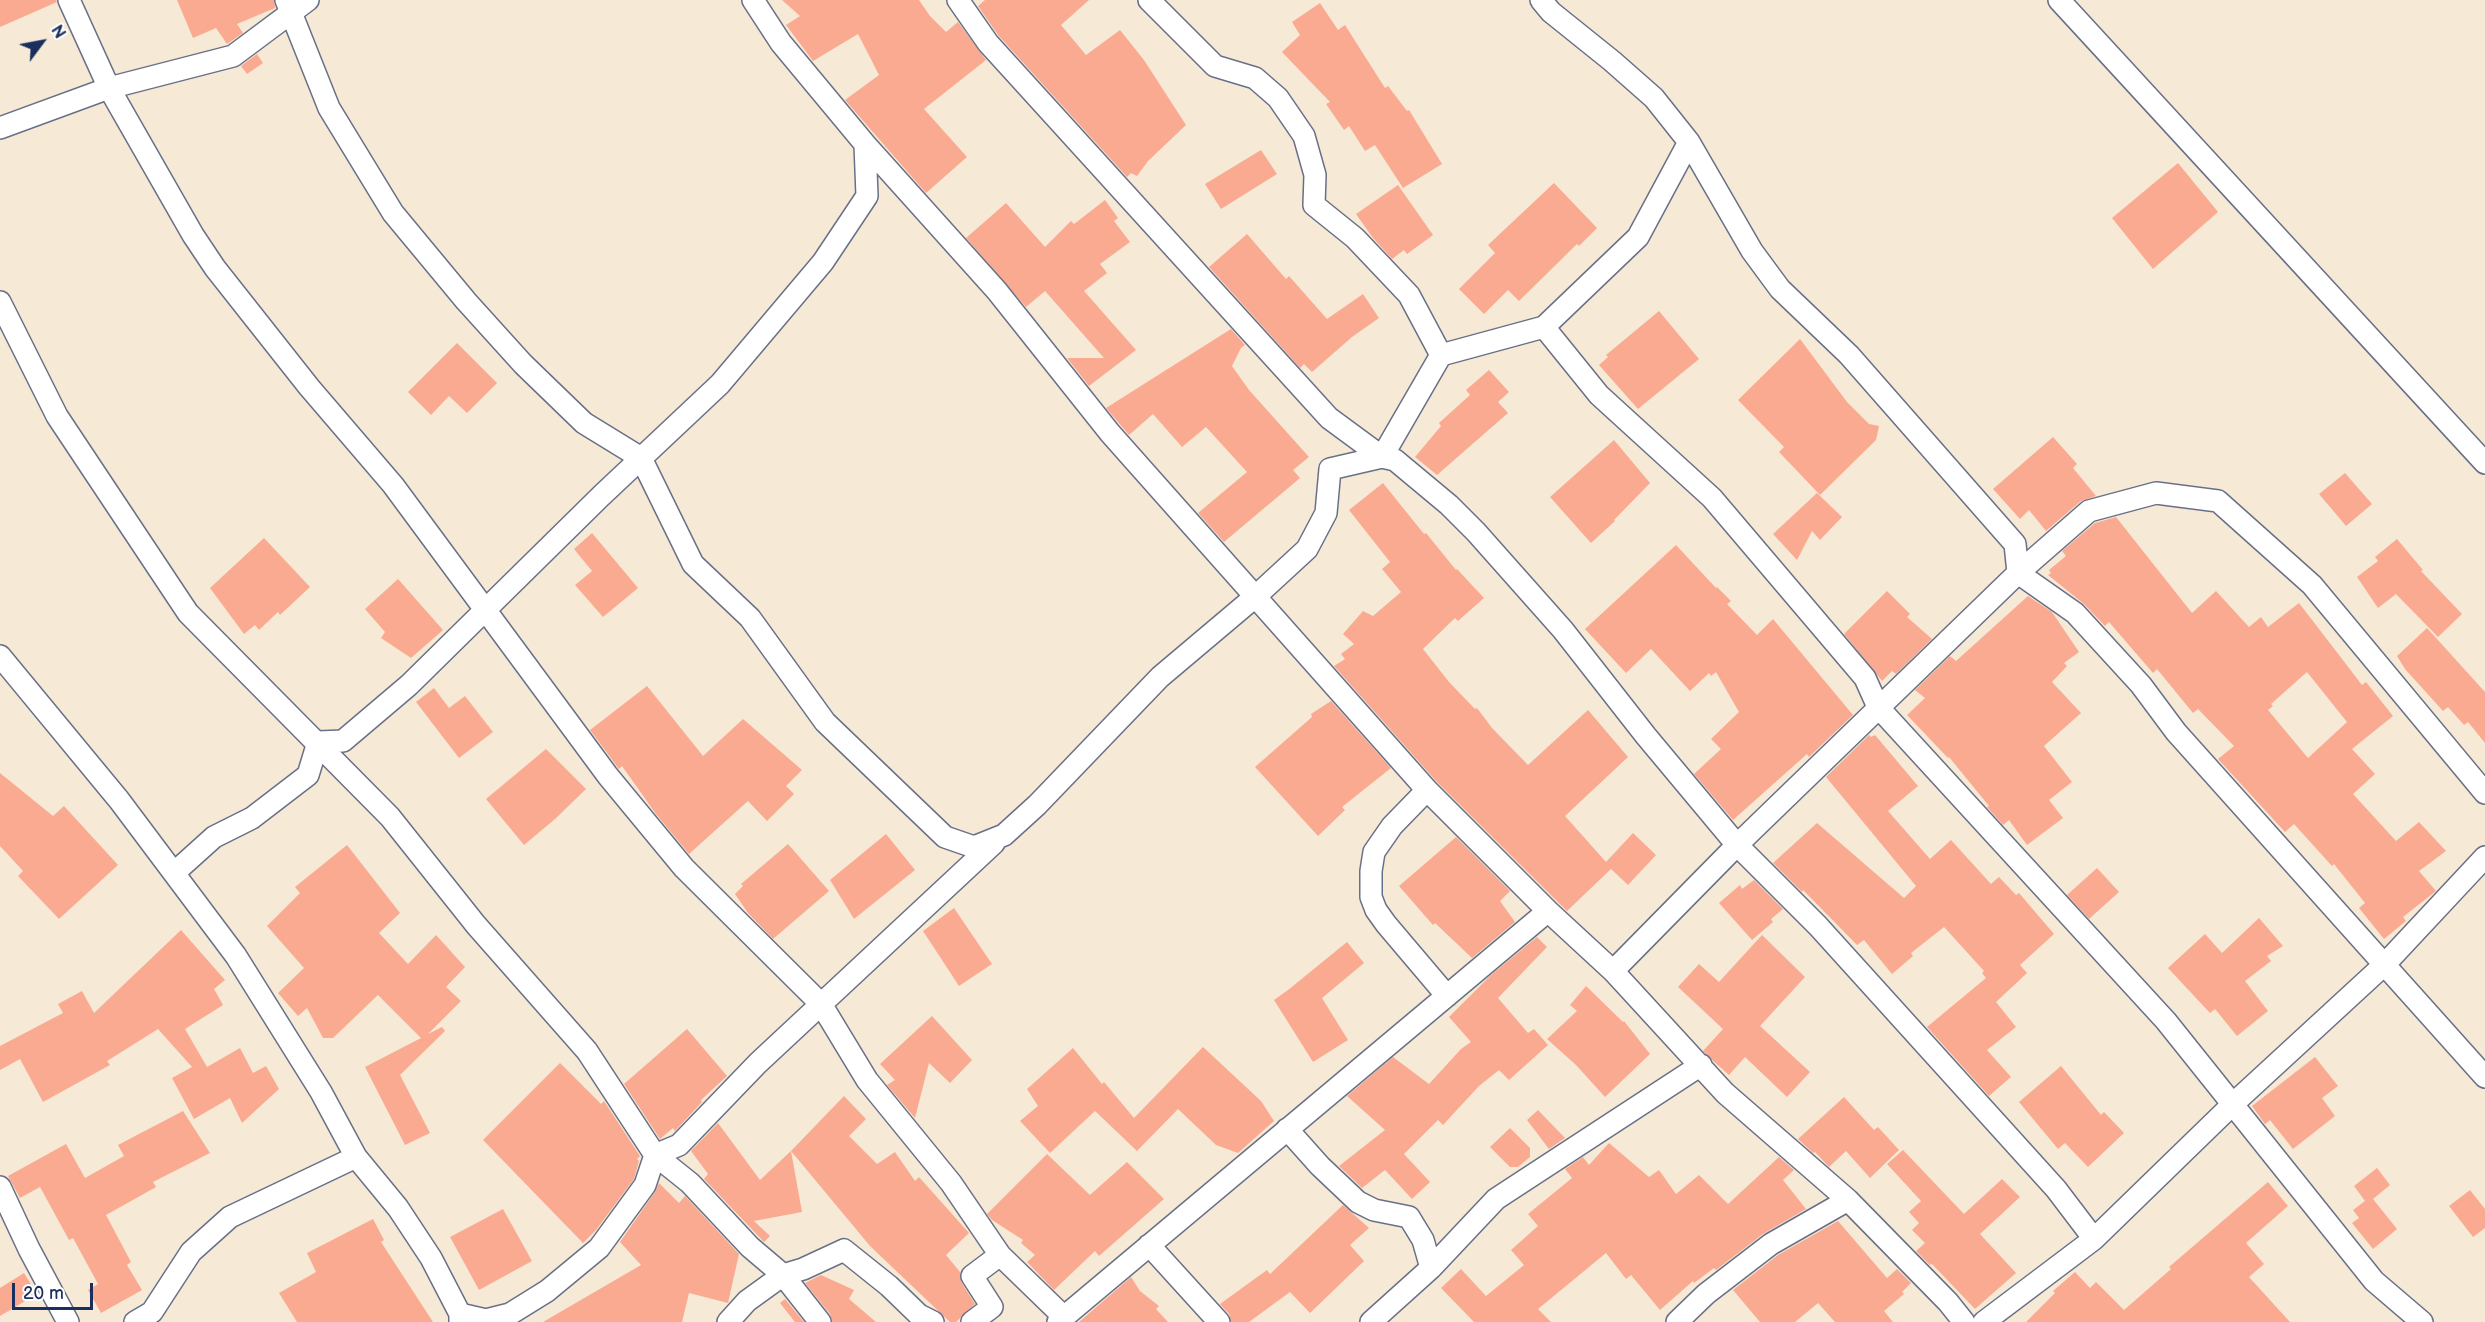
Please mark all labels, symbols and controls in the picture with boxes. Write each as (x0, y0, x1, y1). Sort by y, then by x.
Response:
north arrow (12, 12, 72, 72)
text: N (46, 22, 69, 42)
scale bar (15, 1271, 96, 1309)
text: 20 m (23, 1283, 64, 1304)

